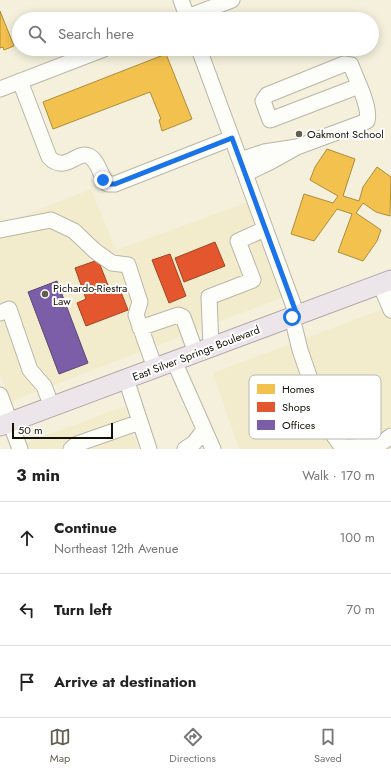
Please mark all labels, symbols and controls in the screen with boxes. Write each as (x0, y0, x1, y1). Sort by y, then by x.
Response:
search box (12, 12, 379, 56)
icon: search (26, 23, 48, 45)
text: Search here (58, 23, 134, 45)
place label: Oakmont School (307, 126, 384, 142)
marker: Oakmont School (294, 129, 304, 139)
route end (94, 171, 112, 189)
place label: Pichardo-Riestra Law (53, 280, 127, 309)
marker: Pichardo-Riestra Law (40, 289, 50, 299)
route start (283, 308, 301, 326)
street label: East Silver Springs Boulevard (130, 321, 262, 385)
legend (249, 375, 381, 439)
text: Homes (282, 381, 315, 397)
text: Shops (282, 399, 311, 415)
text: Offices (282, 417, 316, 433)
scale bar (12, 421, 113, 440)
text: 50 m (18, 422, 43, 438)
text: 3 min (16, 463, 60, 487)
text: Walk · 170 m (302, 466, 375, 485)
text: Continue (54, 517, 117, 539)
icon: ahead (16, 527, 38, 549)
text: 100 m (340, 528, 375, 547)
text: Northeast 12th Avenue (54, 539, 178, 558)
icon: left (16, 599, 38, 621)
text: Turn left (54, 599, 112, 621)
text: 70 m (346, 600, 375, 619)
icon: arrive (16, 671, 38, 693)
text: Arrive at destination (54, 671, 196, 693)
tab: Map (49, 726, 71, 766)
tab: Directions (169, 726, 216, 766)
tab: Saved (314, 726, 342, 766)

